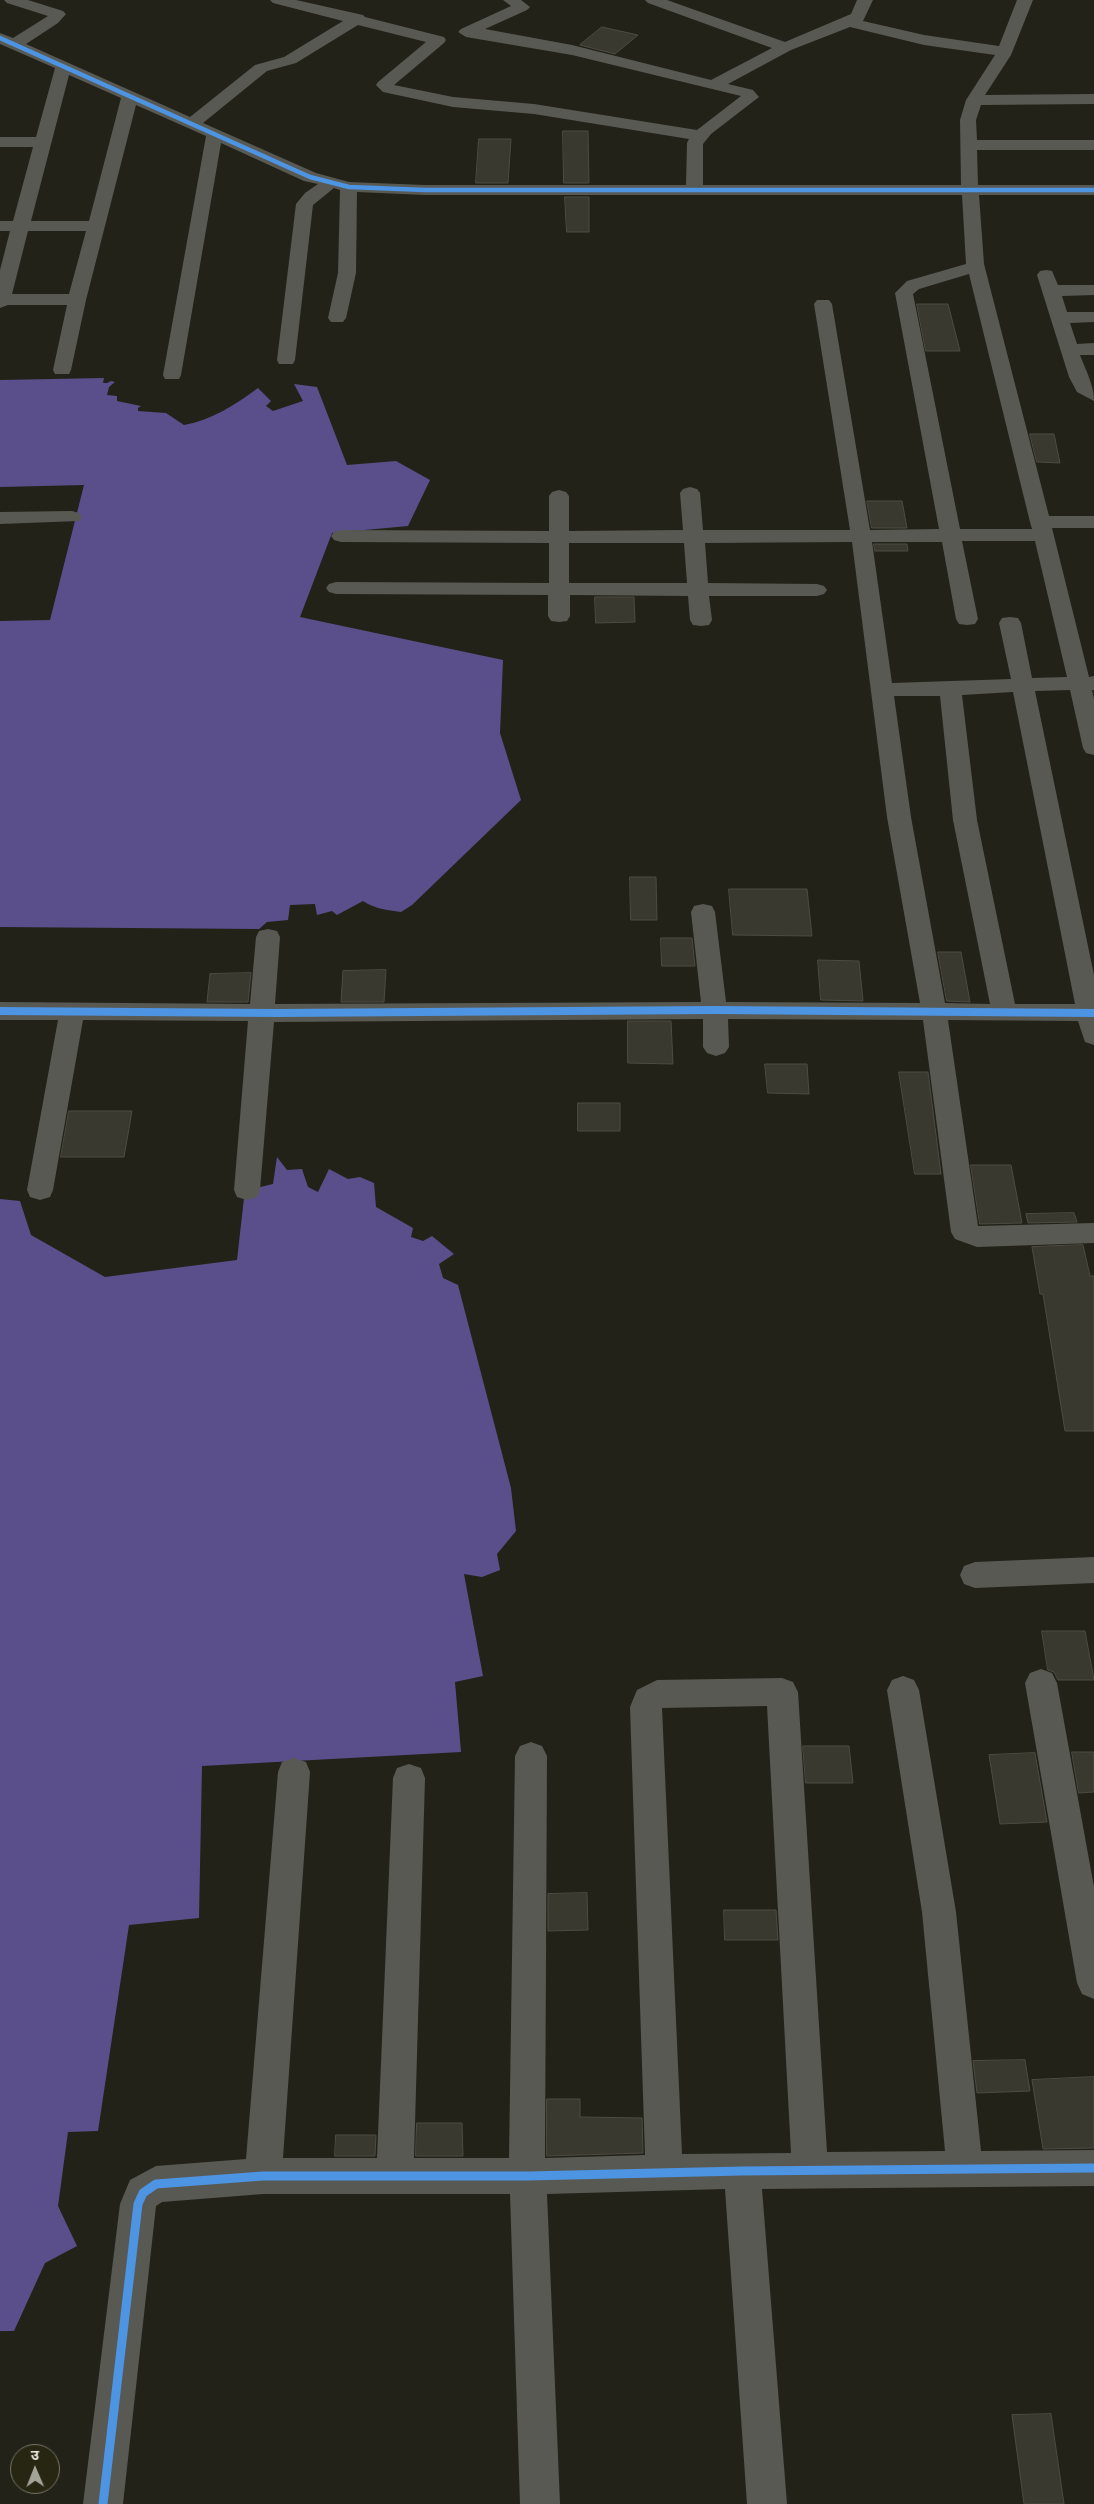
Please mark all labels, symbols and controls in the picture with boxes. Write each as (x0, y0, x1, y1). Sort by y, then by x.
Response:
north arrow (10, 2444, 60, 2494)
text: उ (30, 2446, 39, 2463)

